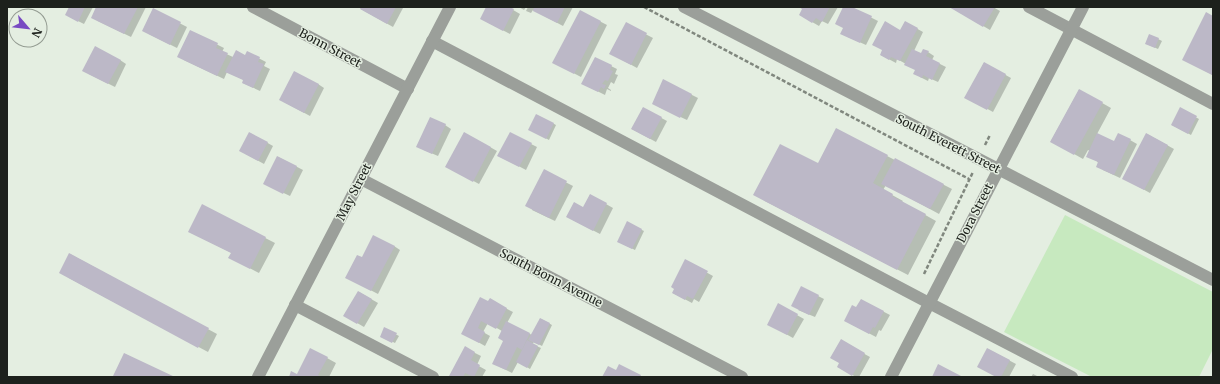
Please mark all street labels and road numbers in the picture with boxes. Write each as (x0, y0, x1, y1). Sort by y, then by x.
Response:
street label: Bonn Street (297, 25, 364, 70)
street label: South Everett Street (893, 111, 1003, 177)
street label: May Street (333, 160, 375, 223)
street label: Dora Street (953, 180, 996, 245)
street label: South Bonn Avenue (497, 245, 605, 310)

